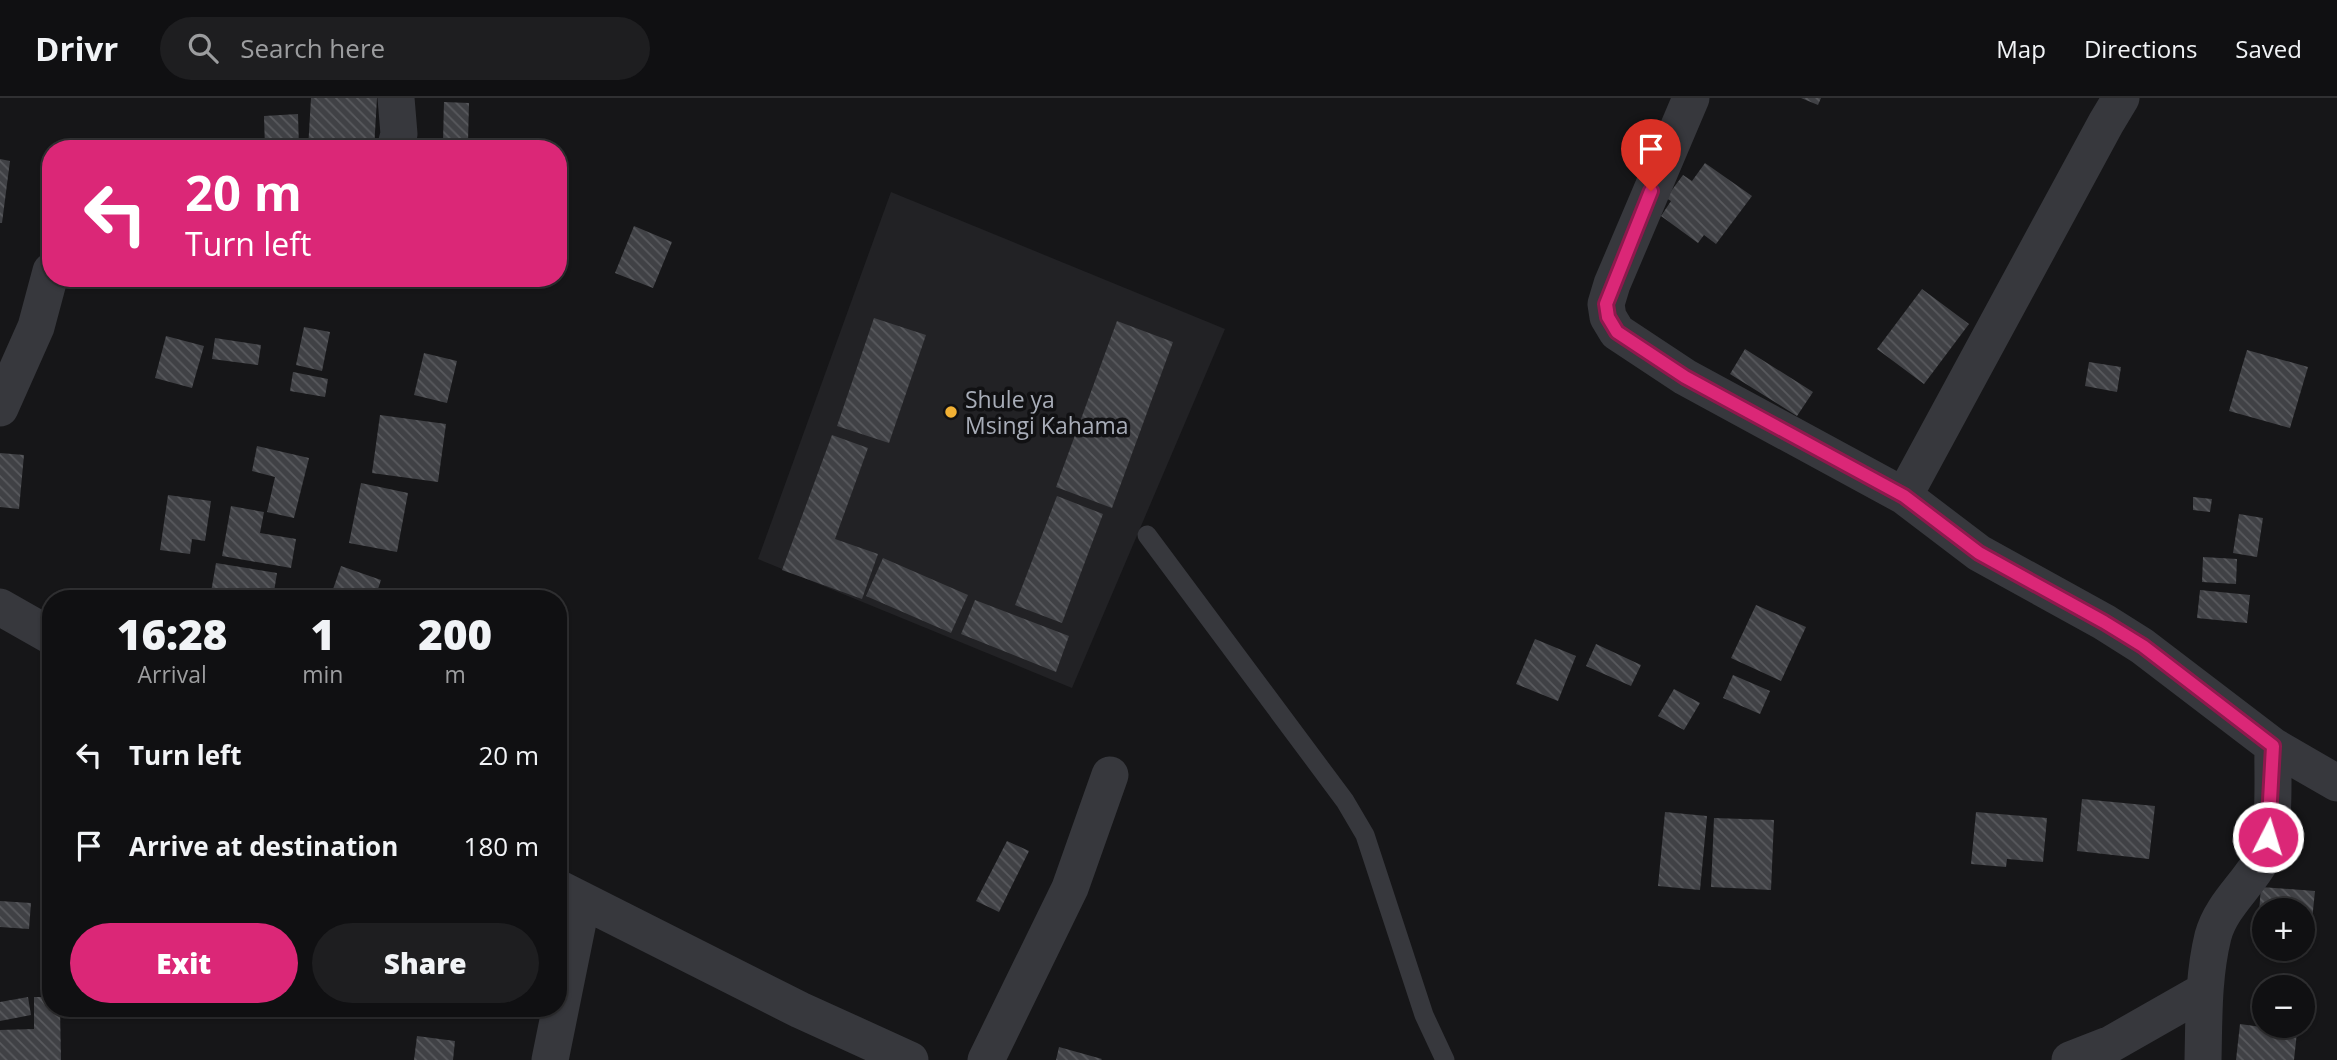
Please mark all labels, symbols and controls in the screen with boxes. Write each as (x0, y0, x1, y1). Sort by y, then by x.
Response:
search box (160, 17, 650, 80)
text: Drivr (35, 26, 118, 71)
icon: search (184, 29, 222, 67)
text: Search here (240, 30, 385, 66)
text: Map (1996, 32, 2046, 65)
text: Directions (2084, 32, 2197, 65)
text: Saved (2235, 32, 2302, 65)
pin (1621, 119, 1681, 191)
icon: arrive (1632, 130, 1670, 168)
text: 20 m (185, 159, 302, 225)
icon: left (70, 168, 161, 259)
text: Turn left (185, 222, 311, 265)
place label: Shule ya Msingi Kahama (965, 383, 1129, 441)
marker: Shule ya Msingi Kahama (943, 404, 959, 420)
text: 16:28 (117, 605, 227, 662)
text: 1 (311, 605, 335, 662)
text: 200 (418, 605, 492, 662)
text: Arrival (138, 658, 207, 690)
text: min (302, 658, 343, 690)
text: m (445, 658, 466, 690)
icon: left (70, 736, 108, 774)
text: Turn left (129, 737, 241, 773)
text: 20 m (478, 737, 539, 773)
position arrow (2231, 800, 2305, 874)
icon: arrive (70, 827, 108, 865)
text: Arrive at destination (129, 828, 398, 864)
text: 180 m (464, 828, 539, 864)
map controls (2252, 898, 2315, 1038)
button: + (2252, 898, 2315, 961)
button: Exit (70, 923, 298, 1003)
button: Share (312, 923, 539, 1003)
button: − (2252, 975, 2315, 1038)

